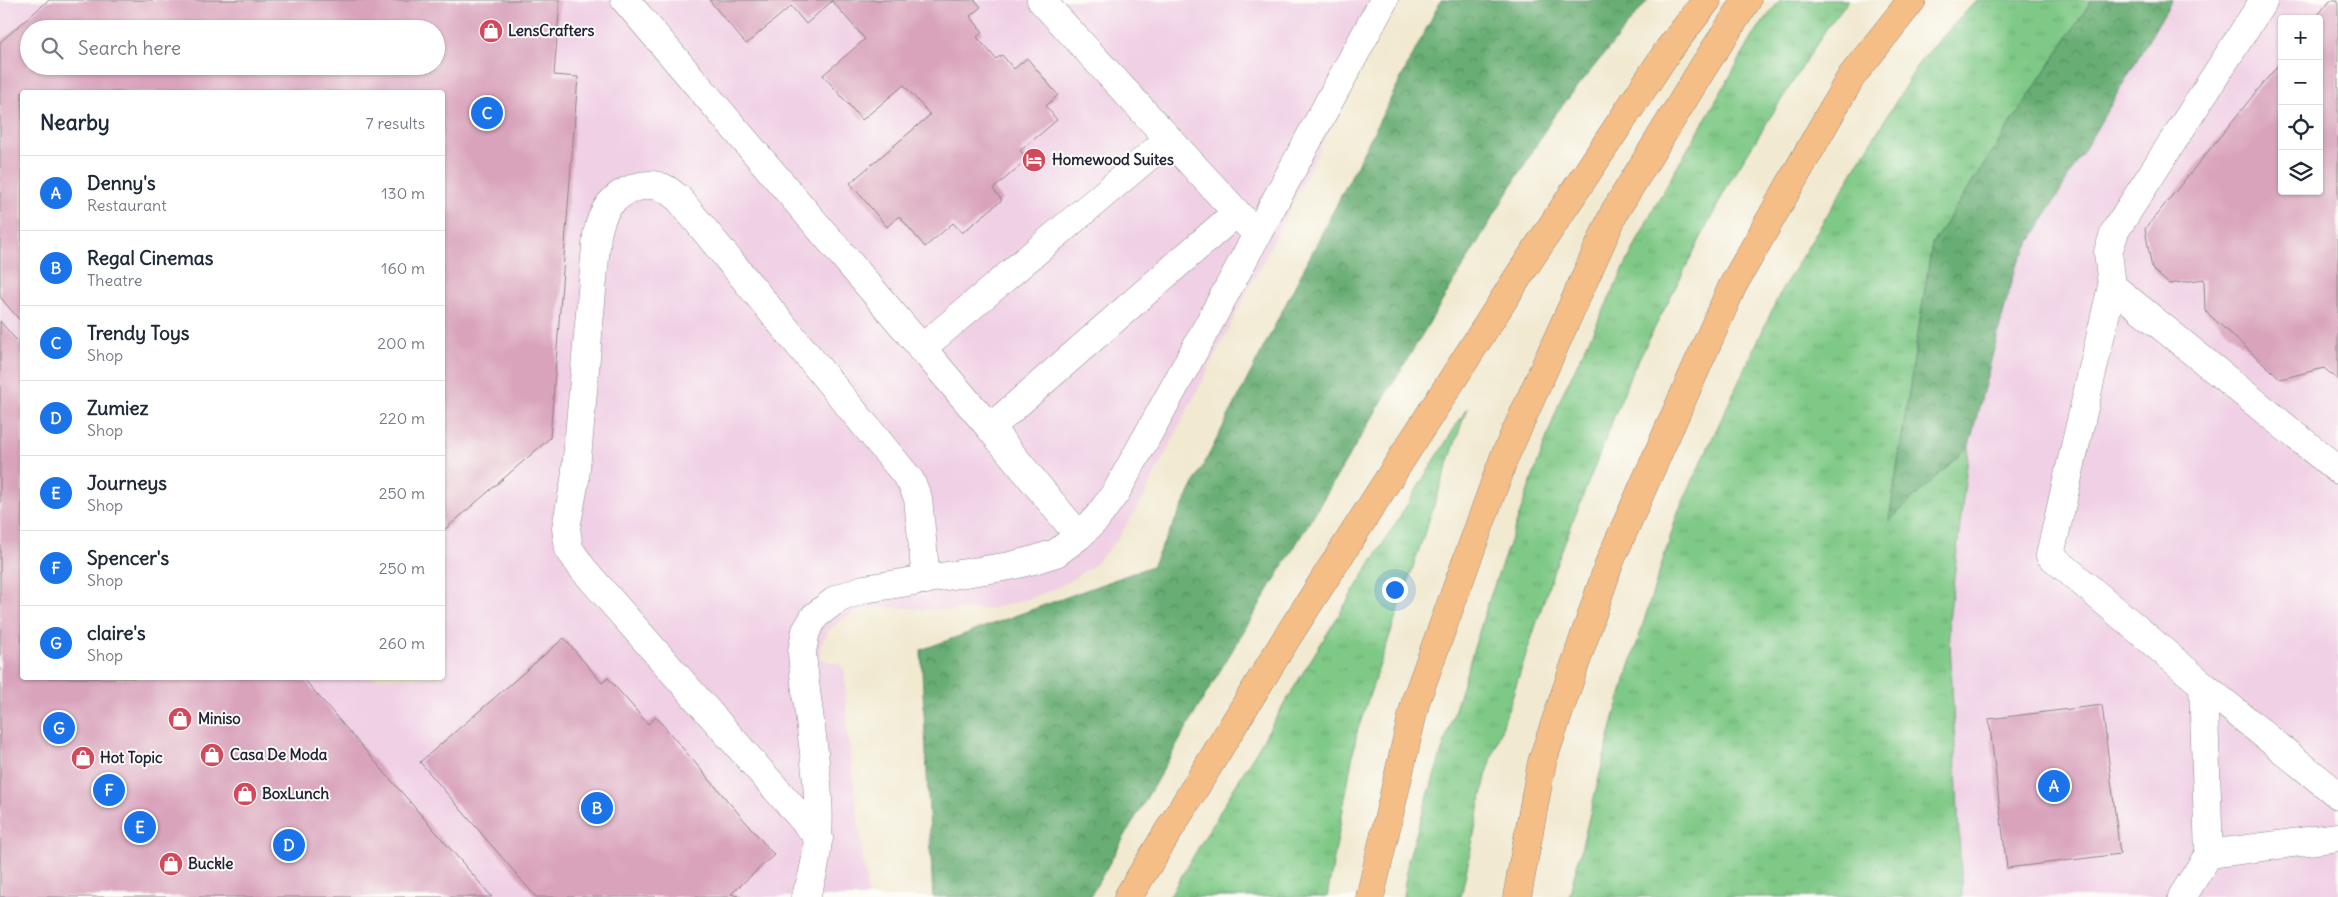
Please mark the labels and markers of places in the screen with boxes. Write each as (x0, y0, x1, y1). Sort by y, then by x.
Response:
shop icon: LensCrafters (478, 18, 504, 44)
place label: LensCrafters (508, 21, 595, 40)
pin: C (471, 94, 503, 132)
hotel icon: Homewood Suites (1021, 147, 1047, 173)
place label: Homewood Suites (1052, 150, 1174, 169)
shop icon: Miniso (167, 706, 193, 732)
pin: G (43, 709, 75, 747)
place label: Miniso (198, 709, 241, 728)
shop icon: Casa De Moda (199, 742, 225, 768)
shop icon: Hot Topic (70, 745, 96, 771)
place label: Casa De Moda (230, 745, 328, 764)
place label: Hot Topic (100, 748, 163, 768)
pin: A (2038, 767, 2070, 805)
pin: F (93, 771, 125, 809)
shop icon: BoxLunch (232, 781, 258, 807)
place label: BoxLunch (262, 784, 329, 803)
pin: B (581, 789, 613, 827)
pin: E (124, 808, 156, 846)
pin: D (273, 826, 305, 864)
shop icon: Buckle (158, 851, 184, 877)
place label: Buckle (188, 854, 233, 873)

